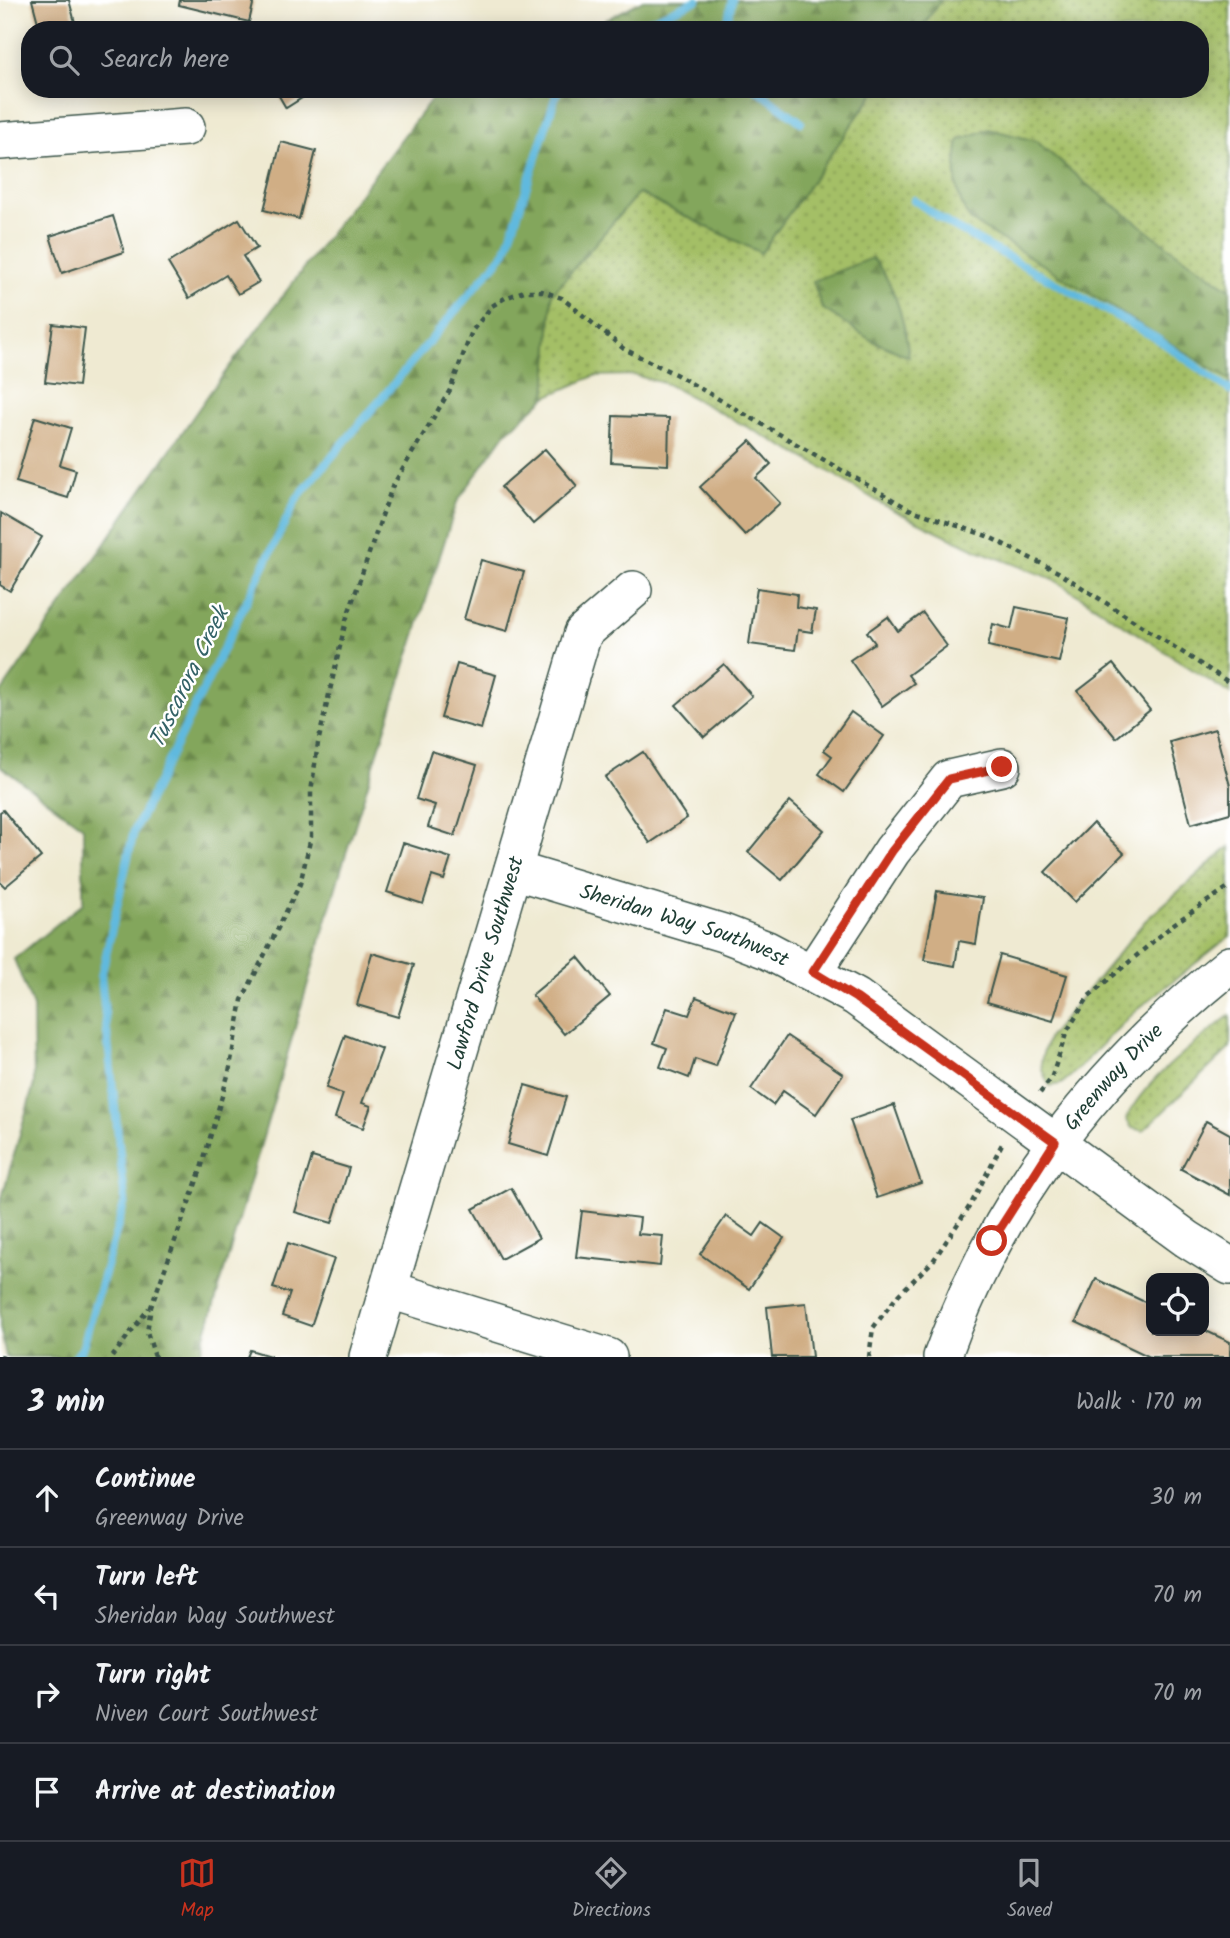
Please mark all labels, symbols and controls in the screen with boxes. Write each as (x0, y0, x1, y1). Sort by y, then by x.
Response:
search box (21, 21, 1209, 98)
text: Search here (101, 39, 229, 81)
icon: search (45, 41, 83, 79)
water label: Tuscarora Creek (140, 598, 241, 754)
route end (986, 751, 1017, 782)
street label: Lawford Drive Southwest (439, 852, 534, 1074)
street label: Sheridan Way Southwest (575, 876, 795, 977)
street label: Greenway Drive (1056, 1016, 1172, 1139)
route start (976, 1225, 1007, 1256)
map controls (1146, 1273, 1209, 1336)
button: locate (1146, 1273, 1209, 1336)
text: 3 min (28, 1379, 105, 1427)
text: Walk · 170 m (1076, 1385, 1202, 1421)
text: Continue (95, 1459, 196, 1501)
icon: ahead (28, 1479, 66, 1517)
text: 30 m (1150, 1480, 1202, 1516)
text: Greenway Drive (95, 1501, 244, 1537)
text: Turn left (95, 1557, 198, 1599)
icon: left (28, 1577, 66, 1615)
text: 70 m (1152, 1578, 1202, 1614)
text: Sheridan Way Southwest (95, 1599, 335, 1635)
text: Turn right (95, 1655, 211, 1697)
icon: right (28, 1675, 66, 1713)
text: 70 m (1152, 1676, 1202, 1712)
text: Niven Court Southwest (95, 1697, 318, 1733)
text: Arrive at destination (95, 1771, 335, 1813)
icon: arrive (28, 1773, 66, 1811)
tab: Map (178, 1854, 216, 1926)
tab: Directions (572, 1854, 651, 1926)
tab: Saved (1007, 1854, 1052, 1926)

